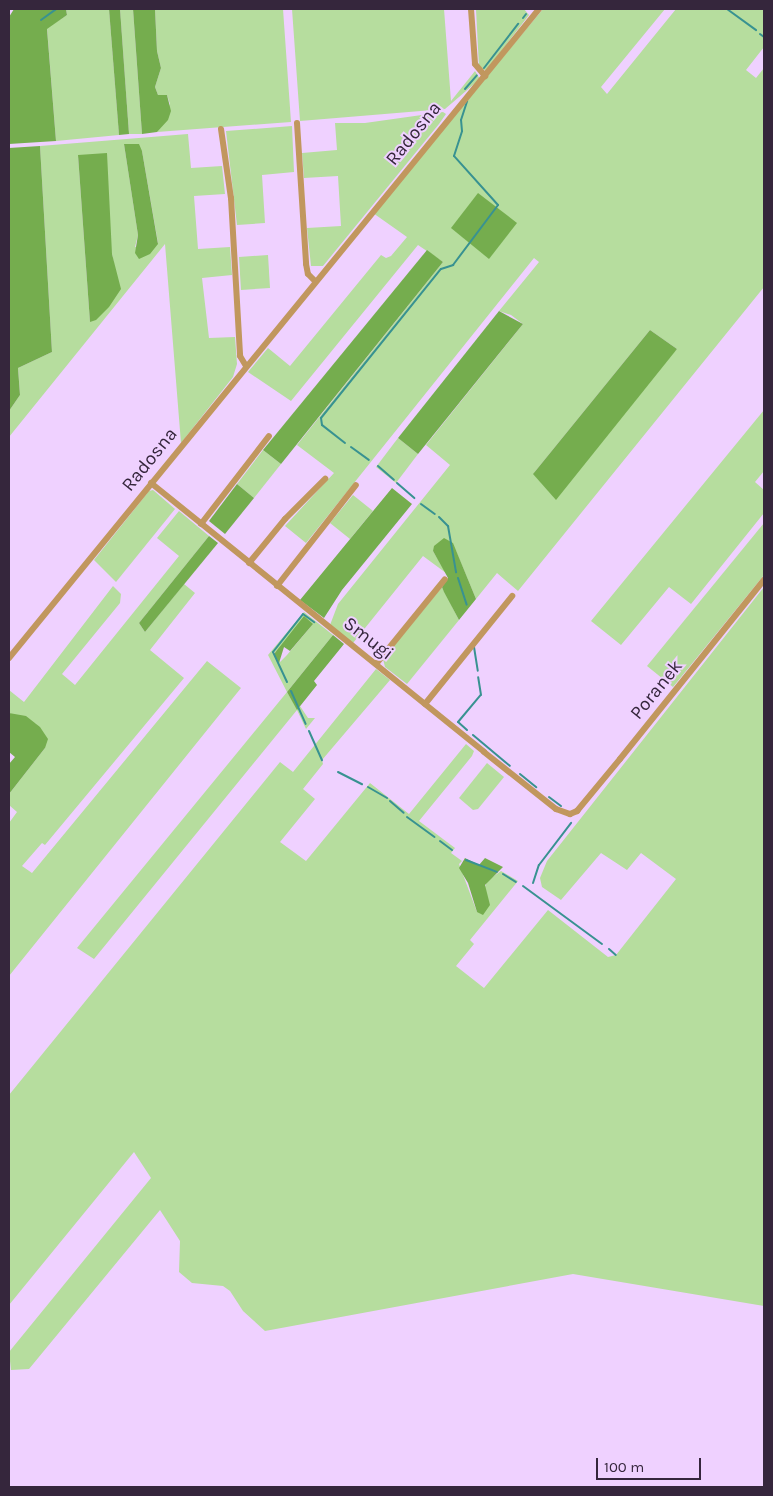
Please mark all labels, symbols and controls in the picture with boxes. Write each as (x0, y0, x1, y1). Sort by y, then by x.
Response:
street label: Radosna (381, 97, 447, 171)
street label: Radosna (117, 423, 183, 497)
street label: Smugi (338, 612, 398, 666)
street label: Poranek (626, 656, 688, 724)
scale bar (598, 1448, 703, 1480)
text: 100 m (604, 1458, 644, 1476)

